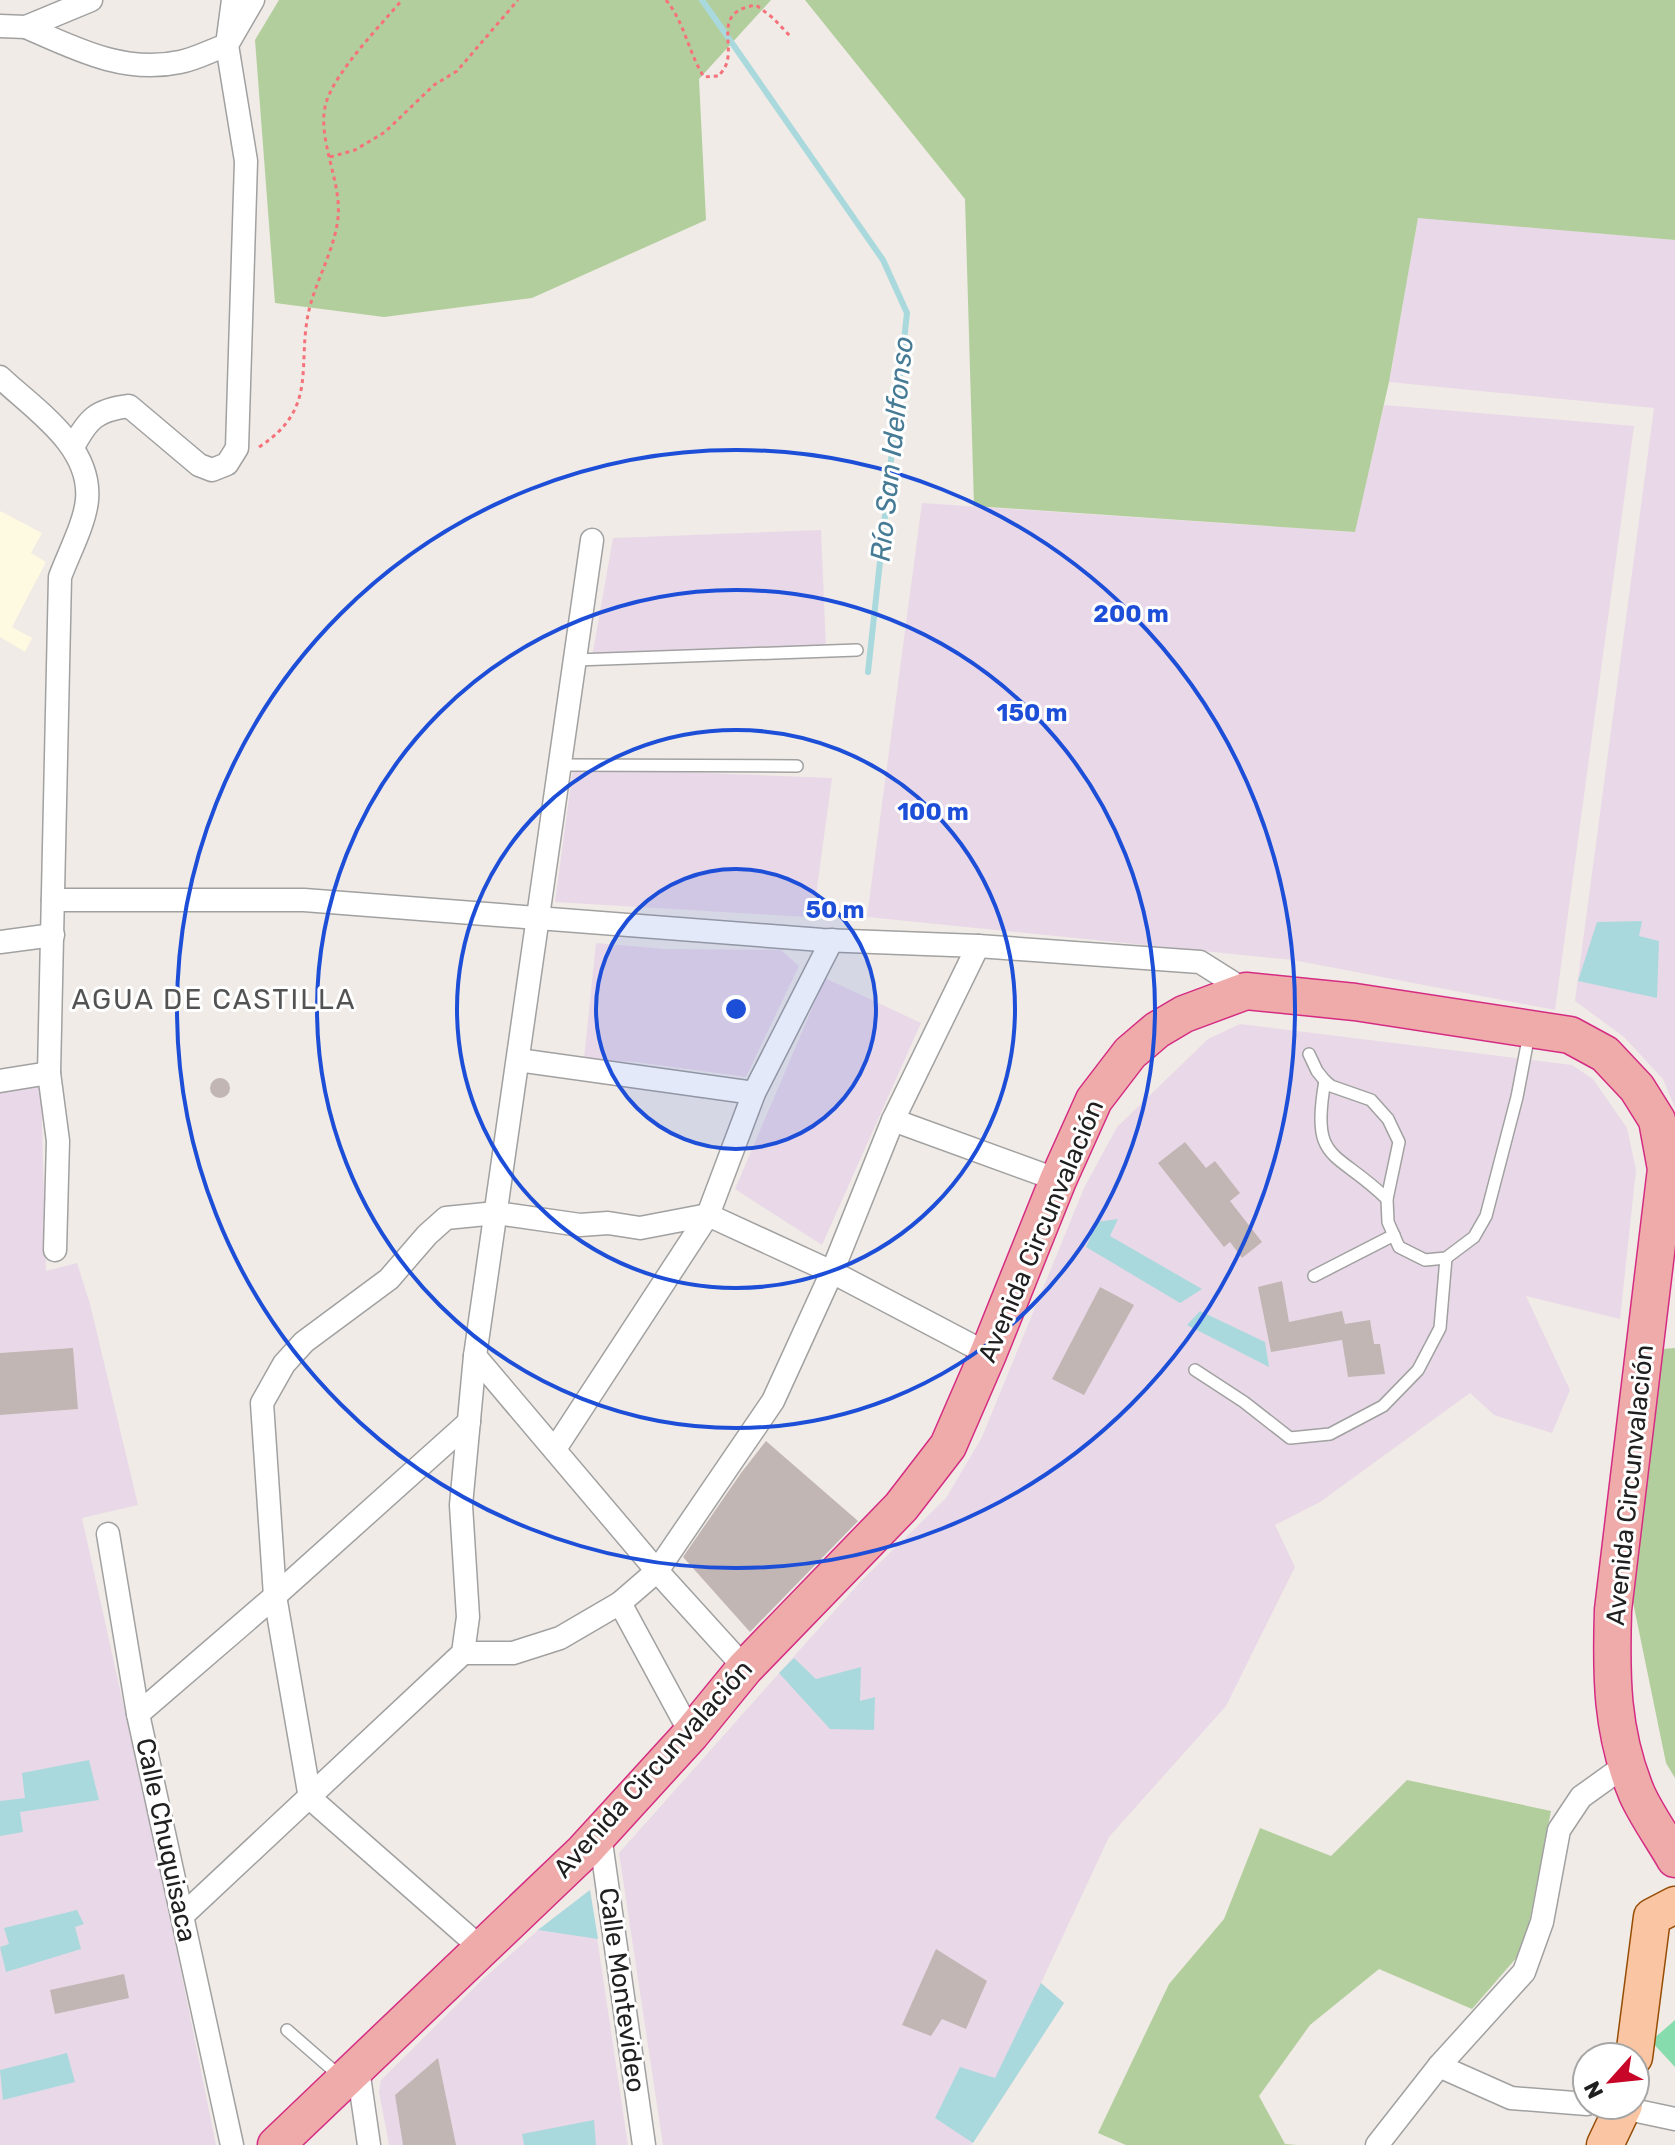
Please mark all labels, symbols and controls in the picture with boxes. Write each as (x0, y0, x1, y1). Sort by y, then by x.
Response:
water label: Río San Idelfonso (864, 335, 920, 563)
text: 200 m (1093, 600, 1169, 628)
text: 150 m (997, 699, 1067, 727)
text: 100 m (897, 798, 969, 826)
text: 50 m (806, 896, 864, 924)
district label: AGUA DE CASTILLA (72, 983, 357, 1016)
centre of rings (722, 995, 750, 1023)
street label: Avenida Circunvalación (972, 1095, 1110, 1367)
street label: Avenida Circunvalación (1600, 1343, 1660, 1627)
street label: Avenida Circunvalación (547, 1654, 759, 1884)
street label: Calle Chuquisaca (129, 1735, 203, 1945)
street label: Calle Montevideo (592, 1886, 652, 2094)
north arrow (1571, 2041, 1651, 2121)
text: N (1578, 2077, 1609, 2103)

